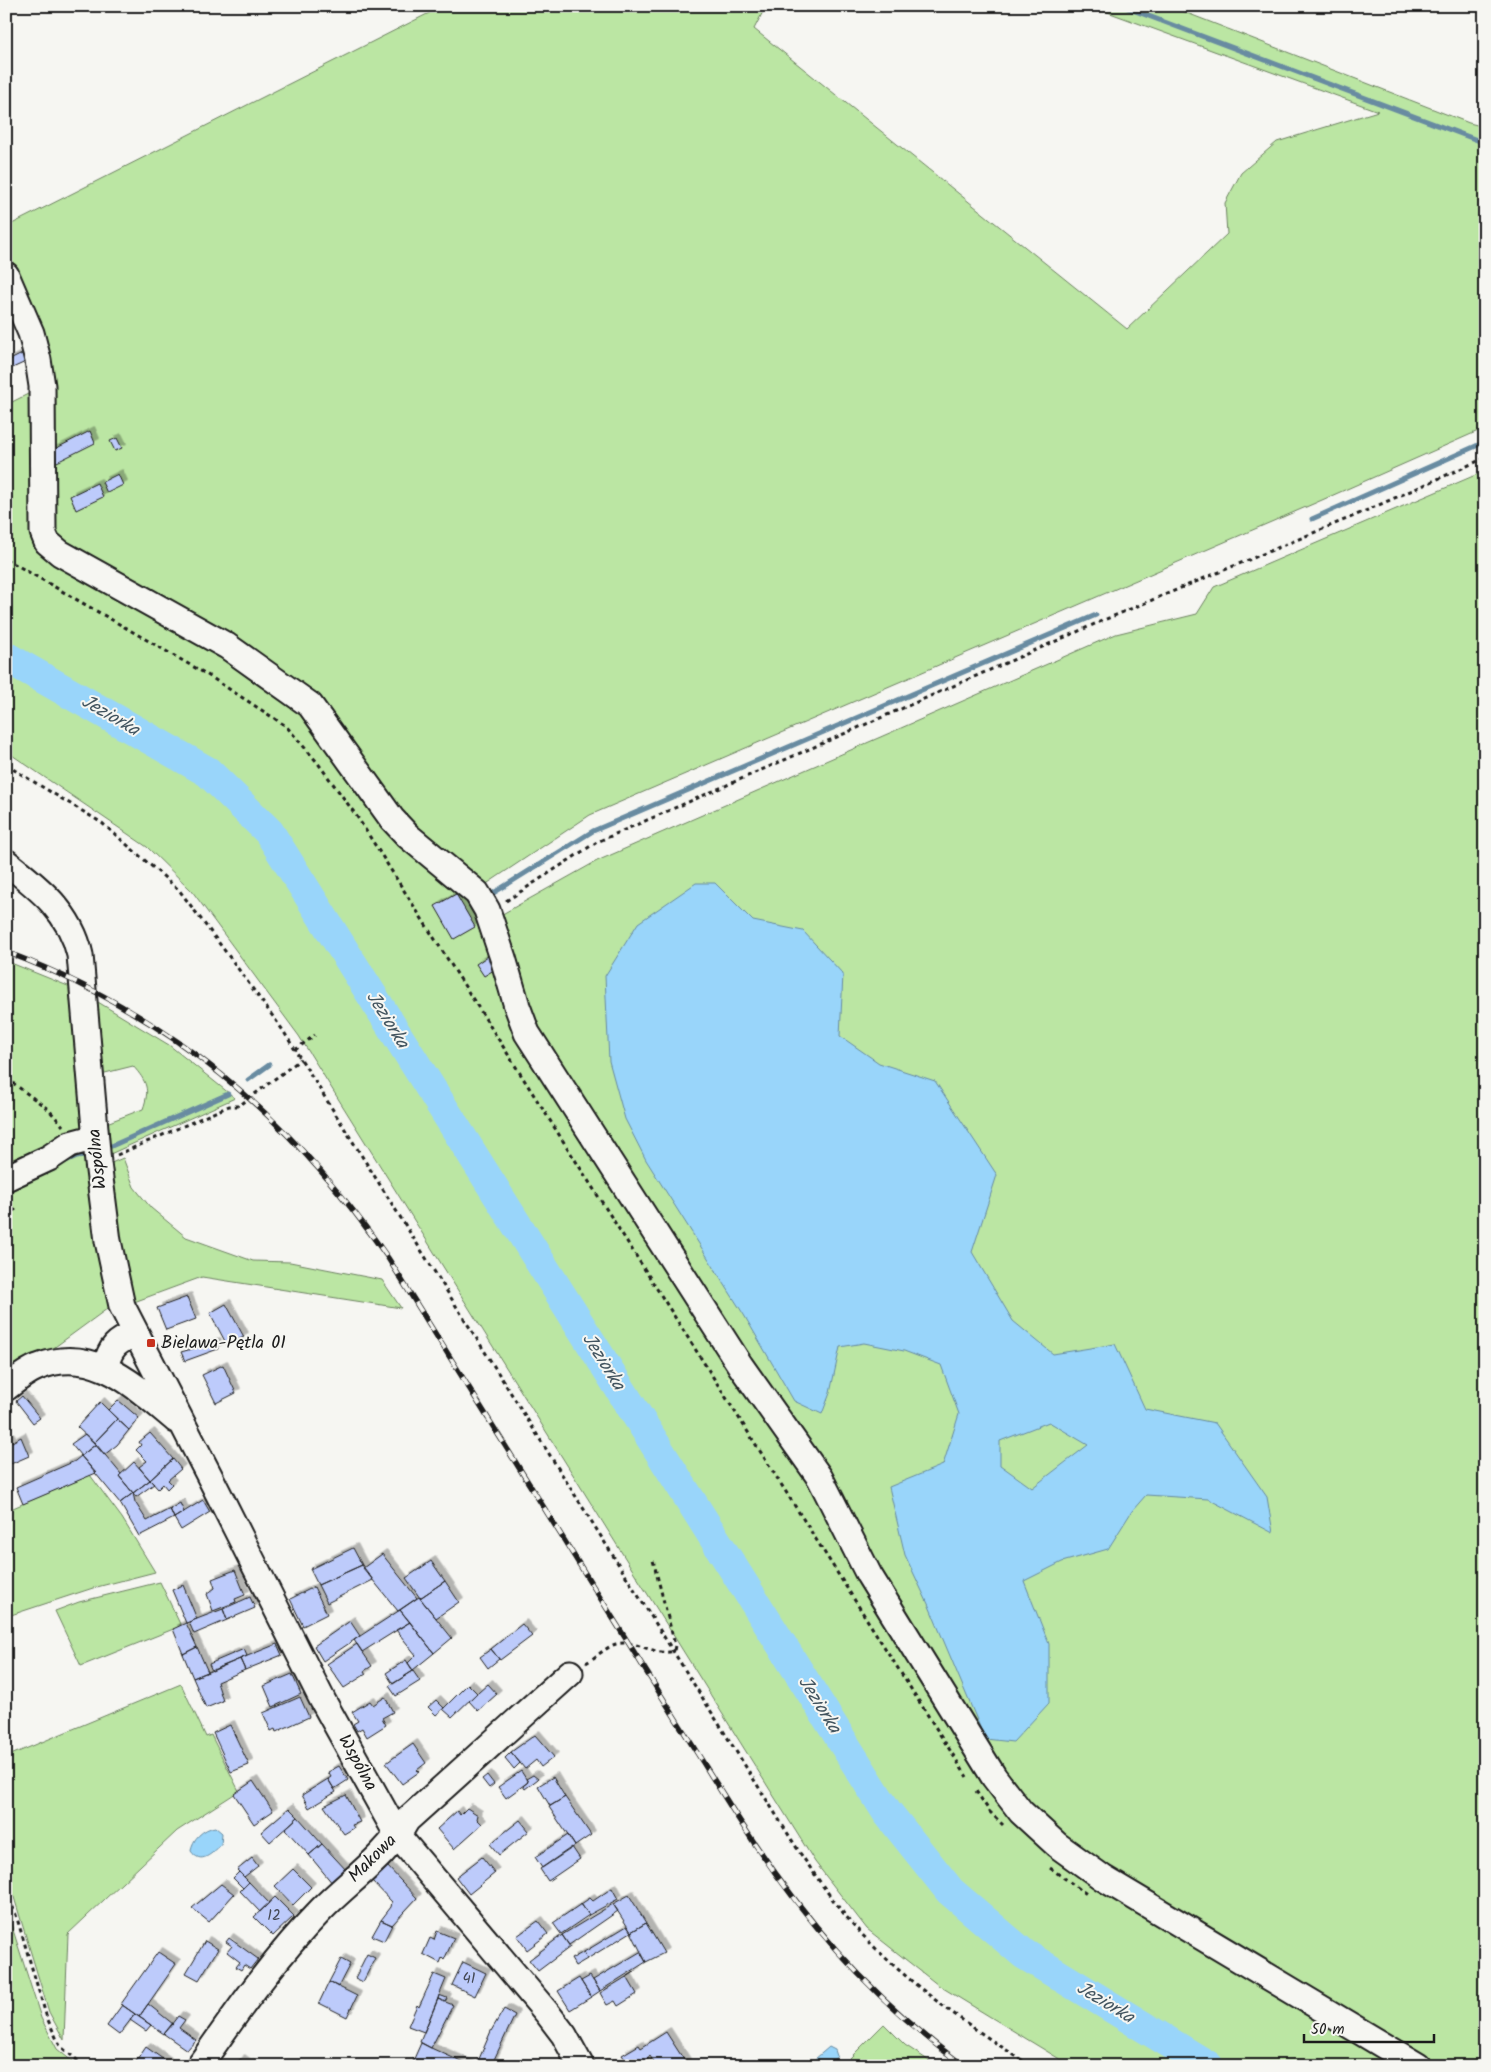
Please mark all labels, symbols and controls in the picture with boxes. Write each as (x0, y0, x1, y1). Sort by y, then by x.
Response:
water label: Jeziorka (75, 687, 146, 745)
water label: Jeziorka (358, 985, 417, 1056)
street label: Wspólna (80, 1127, 116, 1191)
water label: Jeziorka (574, 1327, 633, 1398)
place label: Bielawa-Pętla 01 (161, 1329, 286, 1358)
marker: Bielawa-Pętla 01 (145, 1337, 157, 1349)
water label: Jeziorka (790, 1670, 849, 1741)
street label: Wspólna (330, 1729, 384, 1797)
street label: Makowa (342, 1828, 404, 1890)
house number: 12 (267, 1904, 281, 1928)
house number: 41 (463, 1967, 476, 1991)
water label: Jeziorka (1070, 1974, 1141, 2033)
scale bar (1304, 2012, 1434, 2044)
text: 50 m (1311, 2018, 1345, 2042)

